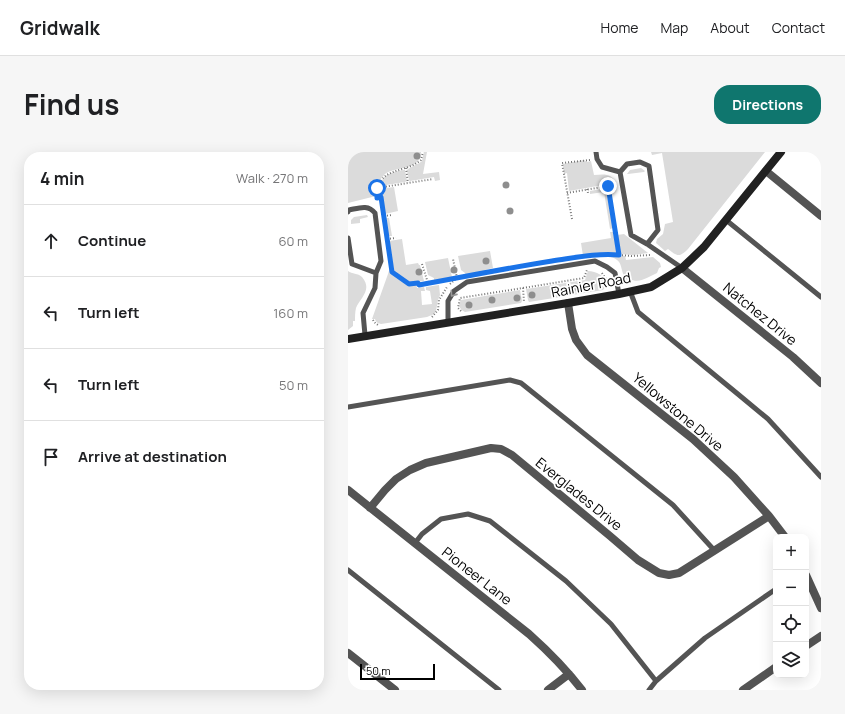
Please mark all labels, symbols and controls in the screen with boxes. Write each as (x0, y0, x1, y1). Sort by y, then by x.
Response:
text: Gridwalk (20, 15, 100, 41)
text: Home (601, 18, 638, 37)
text: Map (660, 18, 688, 37)
text: About (710, 18, 750, 37)
text: Contact (772, 18, 825, 37)
text: Find us (24, 85, 119, 123)
button: Directions (714, 85, 821, 124)
text: 4 min (40, 167, 84, 190)
text: Walk · 270 m (236, 169, 308, 187)
route end (599, 177, 617, 195)
route start (368, 179, 386, 197)
icon: ahead (40, 230, 62, 252)
text: Continue (78, 230, 146, 251)
text: 60 m (278, 232, 308, 250)
street label: Rainier Road (549, 267, 632, 302)
street label: Natchez Drive (719, 278, 801, 349)
one-way arrow (451, 290, 458, 297)
icon: left (40, 302, 62, 324)
text: Turn left (78, 302, 140, 323)
text: 160 m (273, 304, 308, 322)
street label: Yellowstone Drive (629, 368, 728, 455)
icon: left (40, 374, 62, 396)
text: Turn left (78, 374, 140, 395)
text: 50 m (279, 376, 308, 394)
icon: arrive (40, 446, 62, 468)
text: Arrive at destination (78, 446, 227, 467)
street label: Everglades Drive (532, 453, 627, 534)
map controls (773, 534, 809, 678)
button: + (773, 534, 809, 570)
street label: Pioneer Lane (438, 542, 516, 609)
button: − (773, 570, 809, 606)
button: locate (773, 606, 809, 642)
button: layers (773, 642, 809, 678)
scale bar (360, 662, 435, 681)
text: 50 m (366, 663, 391, 678)

